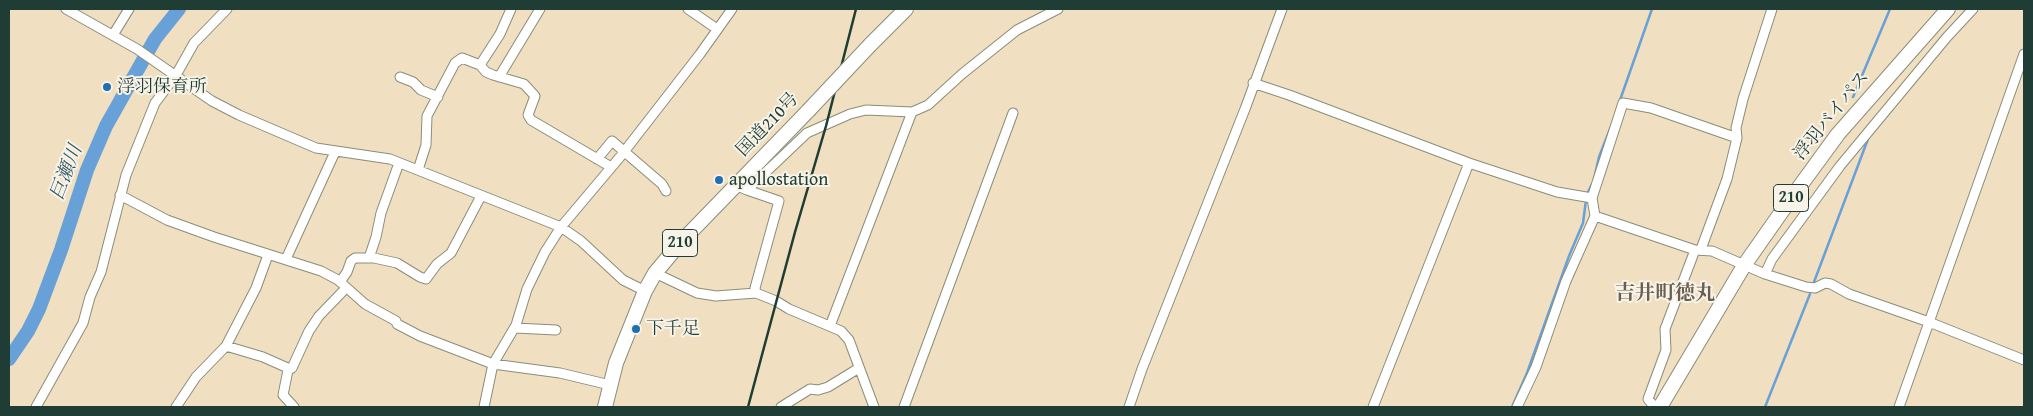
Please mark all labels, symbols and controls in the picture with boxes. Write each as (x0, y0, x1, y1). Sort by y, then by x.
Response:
street label: 浮羽バイパス (1790, 67, 1874, 165)
place label: 浮羽保育所 (117, 76, 207, 98)
marker: 浮羽保育所 (101, 81, 113, 93)
street label: 国道210号 (732, 89, 804, 161)
water label: 巨瀬川 (46, 142, 88, 204)
place label: apollostation (729, 169, 828, 191)
marker: apollostation (713, 174, 725, 186)
road number: 210 (1774, 184, 1808, 212)
road number: 210 (662, 230, 698, 256)
district label: 吉井町徳丸 (1615, 282, 1715, 306)
place label: 下千足 (646, 318, 700, 340)
marker: 下千足 (630, 323, 642, 335)

